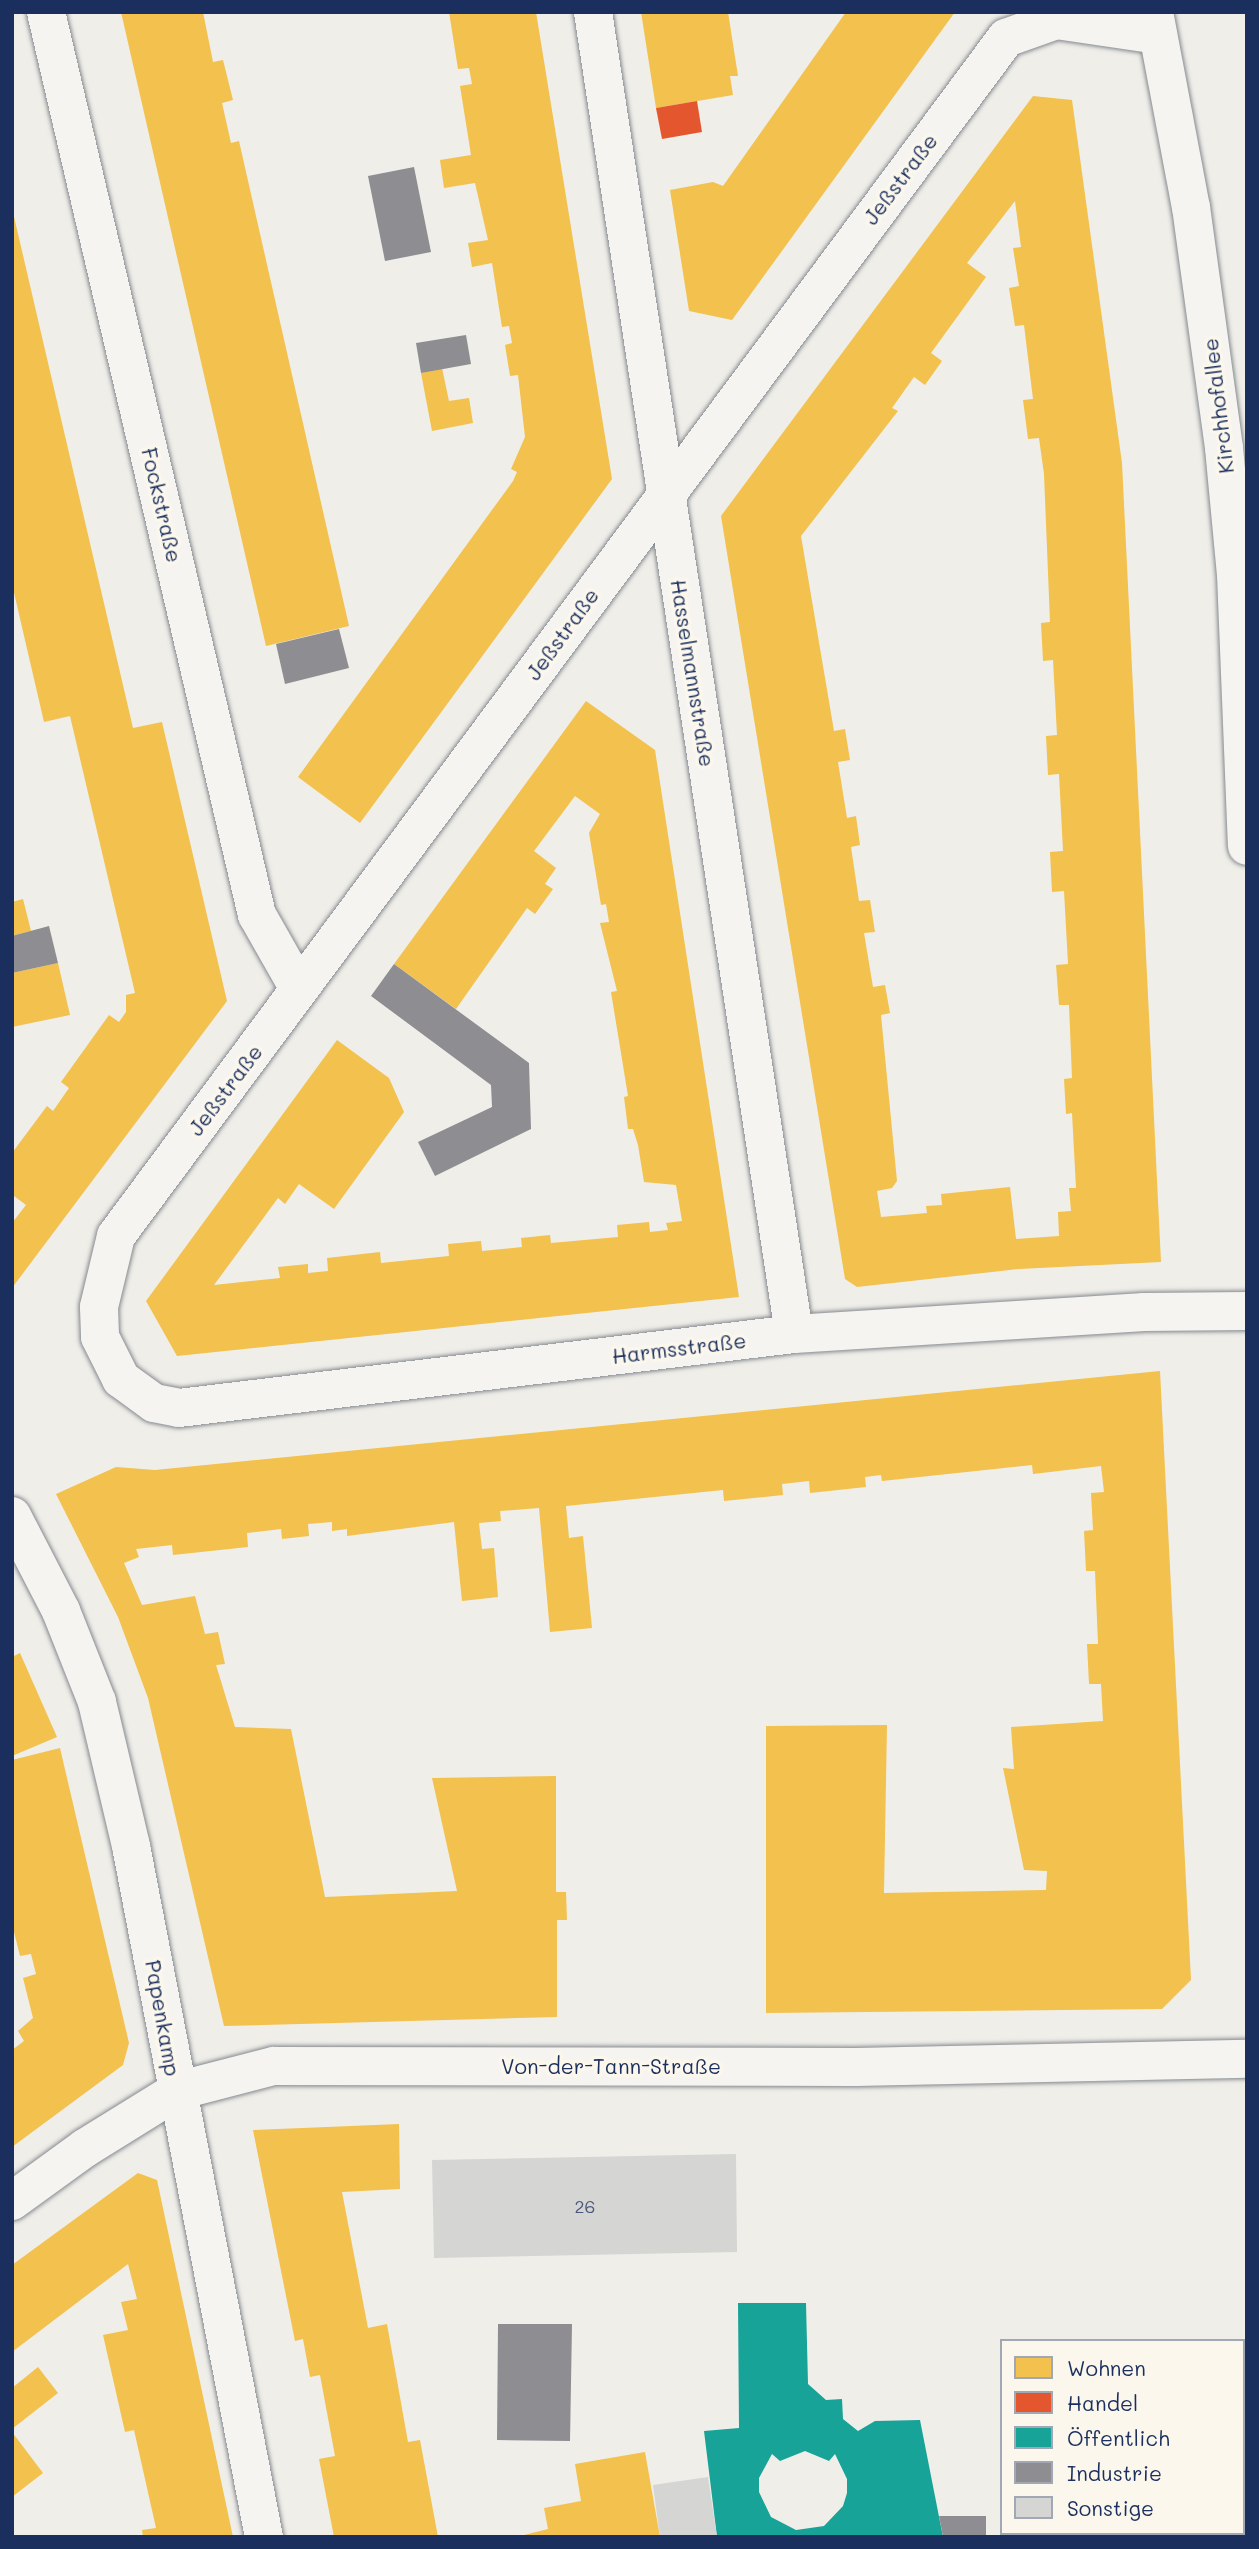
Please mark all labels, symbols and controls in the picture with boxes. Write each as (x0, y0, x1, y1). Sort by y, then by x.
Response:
street label: Jeßstraße (858, 129, 942, 229)
street label: Kirchhofallee (1197, 337, 1239, 475)
street label: Fockstraße (137, 445, 187, 565)
street label: Hasselmannstraße (666, 578, 720, 768)
street label: Jeßstraße (520, 583, 604, 685)
street label: Jeßstraße (183, 1040, 267, 1140)
street label: Harmsstraße (611, 1327, 747, 1369)
street label: Papenkamp (140, 1958, 186, 2078)
street label: Von-der-Tann-Straße (501, 2053, 721, 2079)
house number: 26 (575, 2195, 595, 2217)
legend (1000, 2339, 1245, 2535)
text: Wohnen (1067, 2354, 1146, 2381)
text: Handel (1067, 2389, 1138, 2416)
text: Öffentlich (1067, 2424, 1170, 2451)
text: Industrie (1067, 2459, 1162, 2486)
text: Sonstige (1067, 2494, 1154, 2521)

